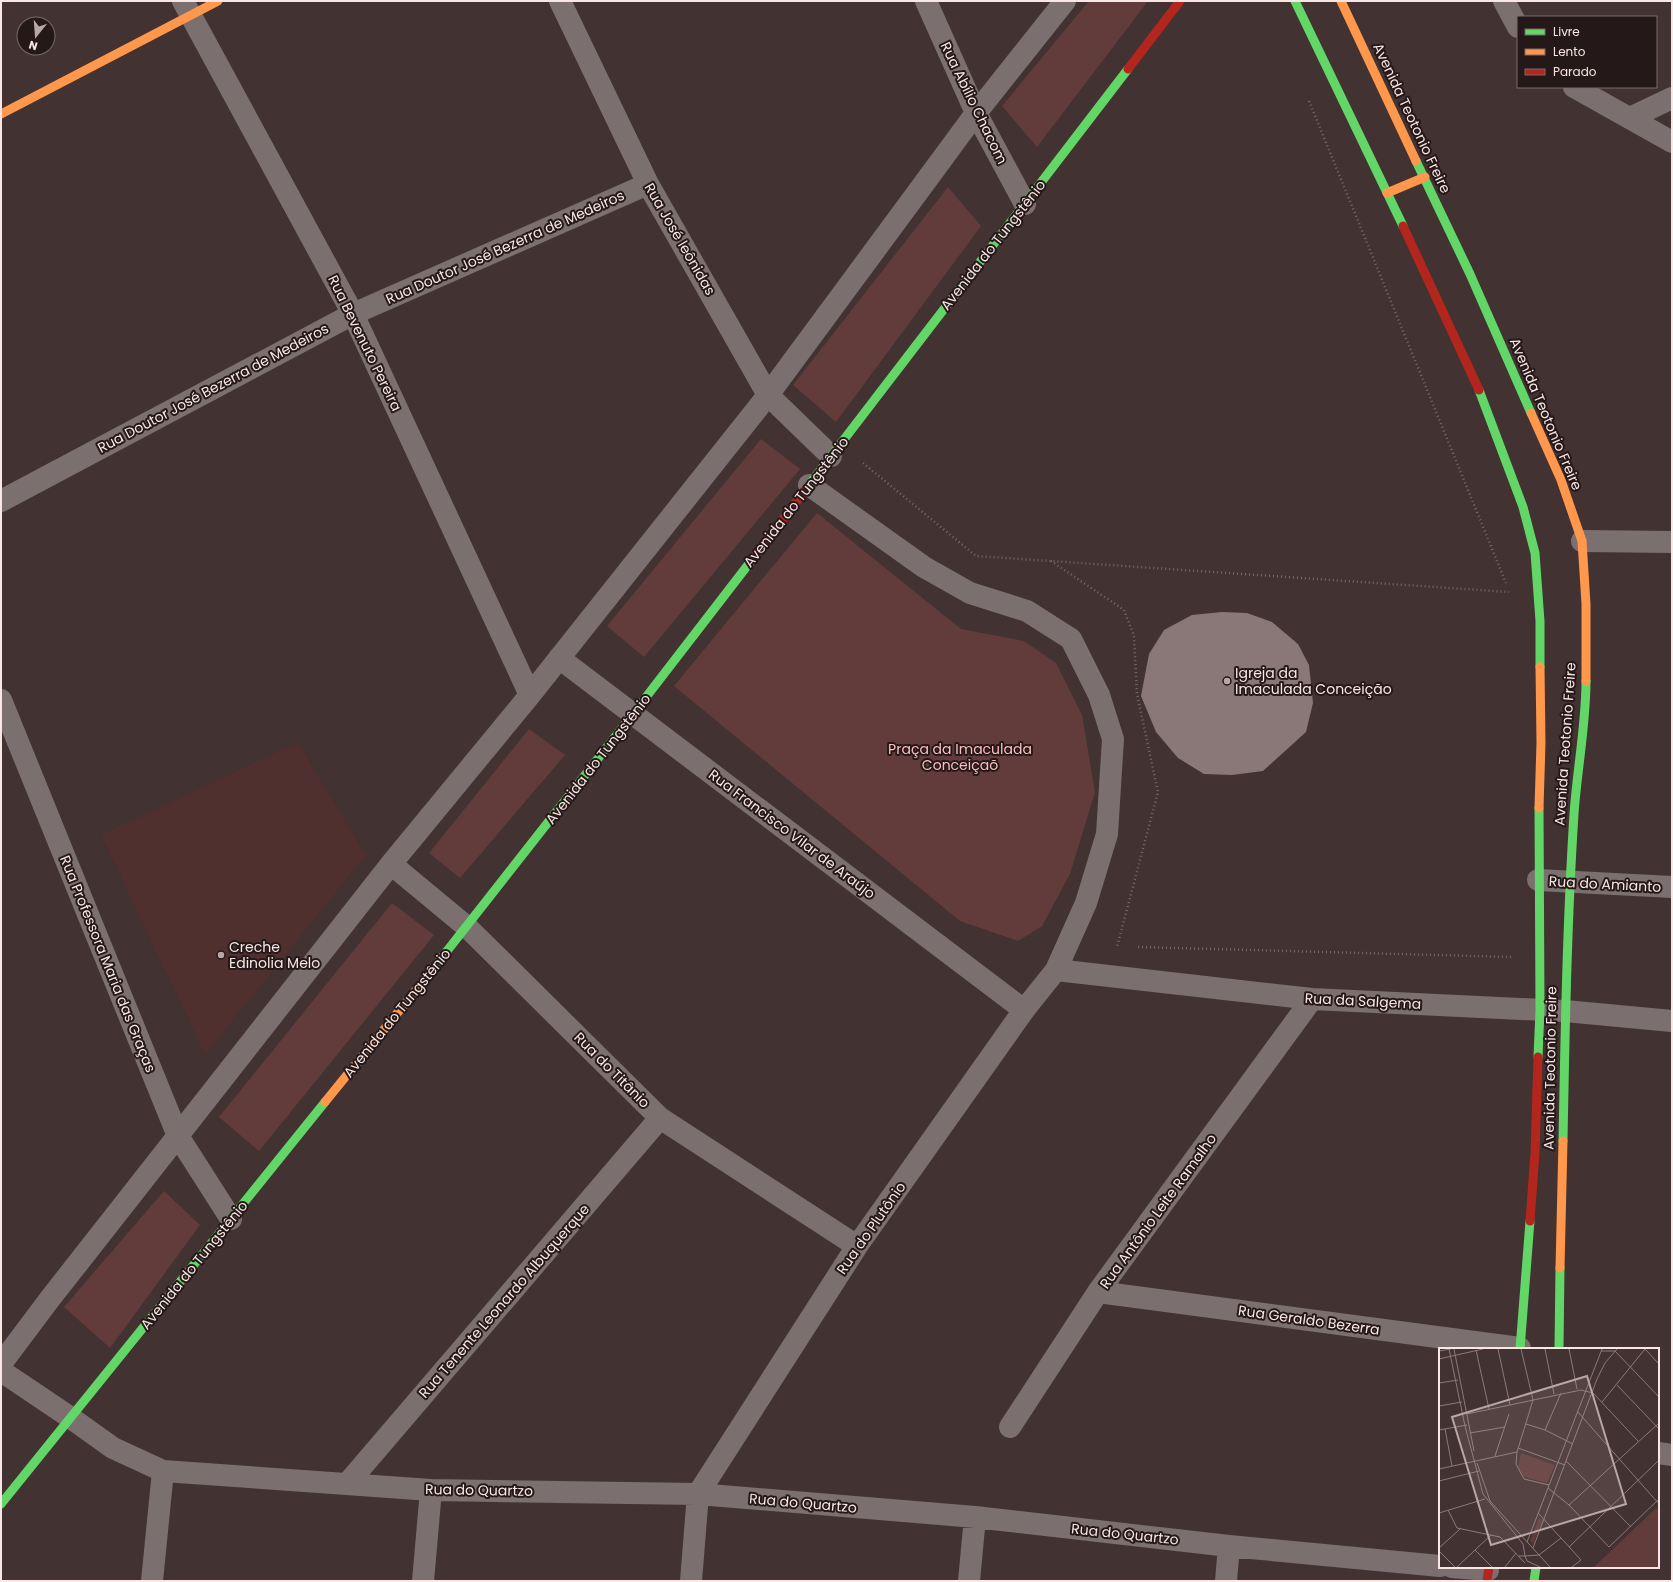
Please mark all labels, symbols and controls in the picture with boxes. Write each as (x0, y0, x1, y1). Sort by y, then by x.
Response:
north arrow (16, 16, 56, 56)
legend (1517, 16, 1657, 88)
text: Livre (1553, 23, 1580, 40)
text: N (27, 37, 39, 54)
street label: Rua Abílio Chacom (936, 39, 1012, 167)
street label: Avenida Teotonio Freire (1368, 40, 1456, 197)
text: Lento (1553, 43, 1586, 60)
text: Parado (1553, 63, 1597, 80)
street label: Avenida do Tungstênio (936, 176, 1050, 314)
street label: Rua José leônidas (640, 179, 720, 299)
street label: Rua Doutor José Bezerra de Medeiros (383, 185, 627, 309)
street label: Rua Bevenuto Pereira (323, 272, 407, 414)
street label: Rua Doutor José Bezerra de Medeiros (94, 318, 332, 458)
street label: Avenida Teotonio Freire (1505, 335, 1587, 494)
street label: Avenida do Tungstênio (739, 433, 853, 571)
street label: Avenida Teotonio Freire (1549, 661, 1581, 826)
place label: Igreja da Imaculada Conceição (1235, 663, 1392, 699)
marker: Igreja da Imaculada Conceição (1222, 676, 1232, 686)
street label: Avenida do Tungstênio (541, 690, 655, 828)
park label: Praça da Imaculada Conceiçaõ (888, 739, 1032, 775)
street label: Rua Francisco Vilar de Araújo (705, 765, 880, 903)
street label: Rua Professora Maria das Graças (55, 852, 161, 1076)
street label: Rua do Amianto (1548, 871, 1662, 897)
place label: Creche Edinolia Melo (229, 937, 320, 973)
street label: Avenida do Tungstênio (339, 944, 455, 1082)
marker: Creche Edinolia Melo (216, 950, 226, 960)
street label: Avenida Teotonio Freire (1539, 986, 1561, 1150)
street label: Rua da Salgema (1304, 988, 1422, 1014)
street label: Rua do Titânio (570, 1028, 654, 1112)
street label: Rua Antônio Leite Ramalho (1095, 1129, 1221, 1293)
street label: Rua do Plutônio (832, 1178, 910, 1278)
street label: Avenida do Tungstênio (136, 1196, 252, 1334)
street label: Rua Tenente Leonardo Albuquerque (414, 1199, 594, 1402)
street label: Rua Geraldo Bezerra (1237, 1300, 1381, 1340)
inset map (1439, 1348, 1659, 1568)
street label: Rua do Quartzo (425, 1479, 533, 1501)
street label: Rua do Quartzo (748, 1488, 858, 1518)
street label: Rua do Quartzo (1070, 1518, 1180, 1550)

